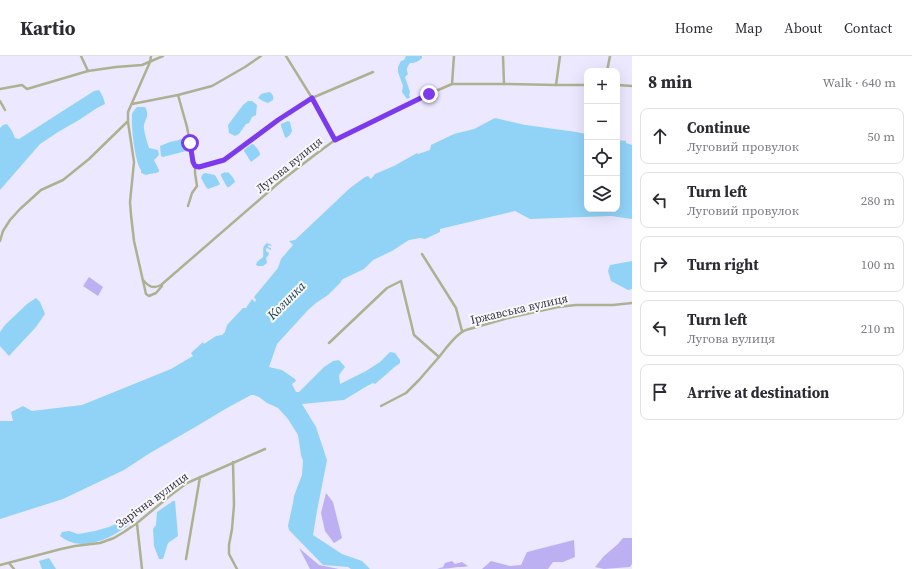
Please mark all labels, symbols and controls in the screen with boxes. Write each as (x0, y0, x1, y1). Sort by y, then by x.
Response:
text: Kartio (20, 15, 76, 41)
text: Home (675, 18, 713, 38)
text: Map (735, 18, 762, 38)
text: About (784, 18, 822, 38)
text: Contact (844, 18, 892, 38)
map controls (584, 68, 620, 212)
button: + (584, 68, 620, 104)
text: 8 min (648, 70, 692, 94)
text: Walk · 640 m (823, 74, 896, 91)
route end (420, 85, 438, 103)
button: − (584, 104, 620, 140)
text: Continue (687, 117, 750, 138)
icon: ahead (649, 125, 671, 147)
text: 50 m (867, 128, 895, 145)
street label: Лугова вулиця (252, 133, 326, 197)
route start (181, 134, 199, 152)
text: Луговий провулок (687, 138, 799, 155)
button: locate (584, 140, 620, 176)
button: layers (584, 176, 620, 212)
text: Turn left (687, 181, 747, 202)
icon: left (649, 189, 671, 211)
text: 280 m (861, 192, 895, 209)
text: Луговий провулок (687, 202, 799, 219)
icon: right (649, 253, 671, 275)
text: Turn right (687, 254, 759, 275)
text: 100 m (861, 256, 895, 273)
water label: Козинка (263, 277, 309, 324)
street label: Іржавська вулиця (469, 290, 569, 328)
text: Turn left (687, 309, 747, 330)
icon: left (649, 317, 671, 339)
text: 210 m (861, 320, 895, 337)
text: Лугова вулиця (687, 330, 775, 347)
icon: arrive (649, 381, 671, 403)
text: Arrive at destination (687, 382, 829, 403)
street label: Зарічна вулиця (112, 468, 192, 532)

